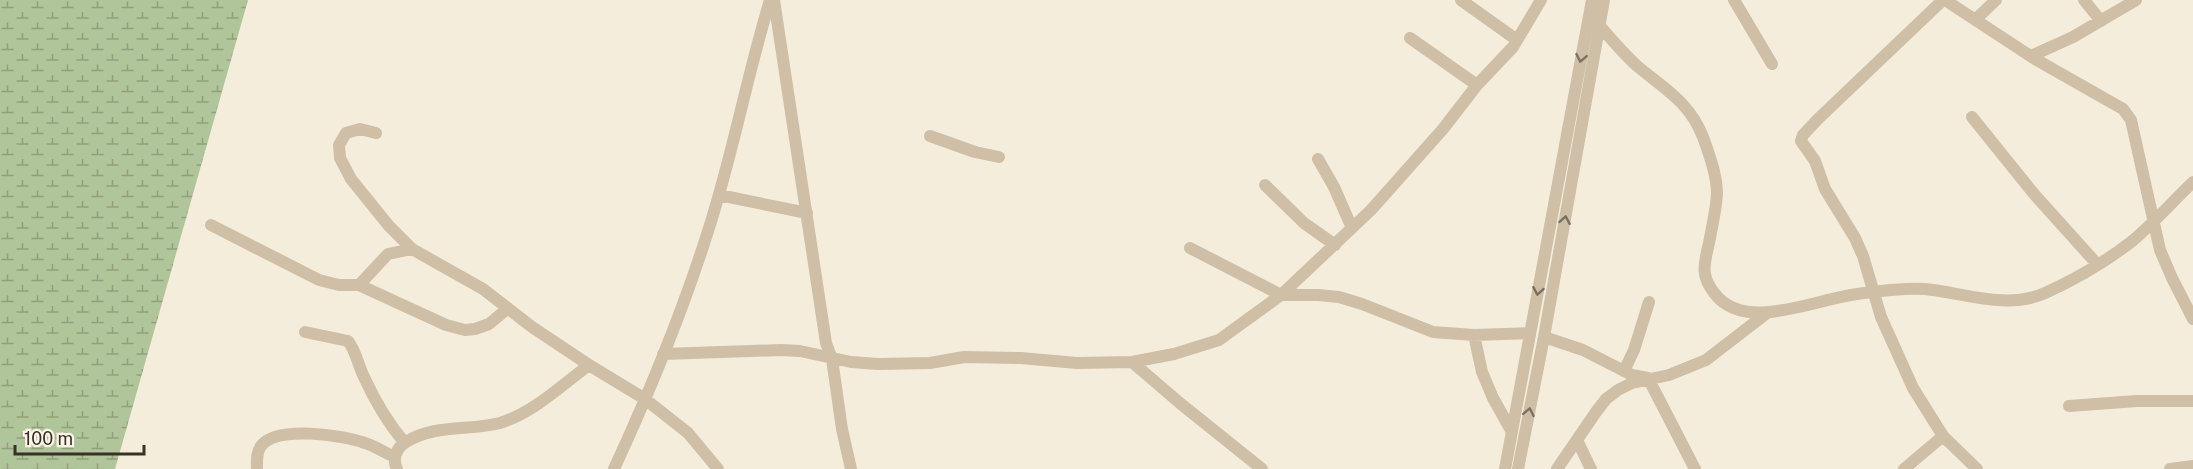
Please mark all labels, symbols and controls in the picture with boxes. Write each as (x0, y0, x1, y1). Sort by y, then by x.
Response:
one-way arrow (1575, 52, 1588, 62)
one-way arrow (1559, 215, 1571, 225)
one-way arrow (1532, 285, 1545, 295)
one-way arrow (1522, 407, 1535, 417)
scale bar (15, 418, 144, 456)
text: 100 m (24, 428, 73, 449)

